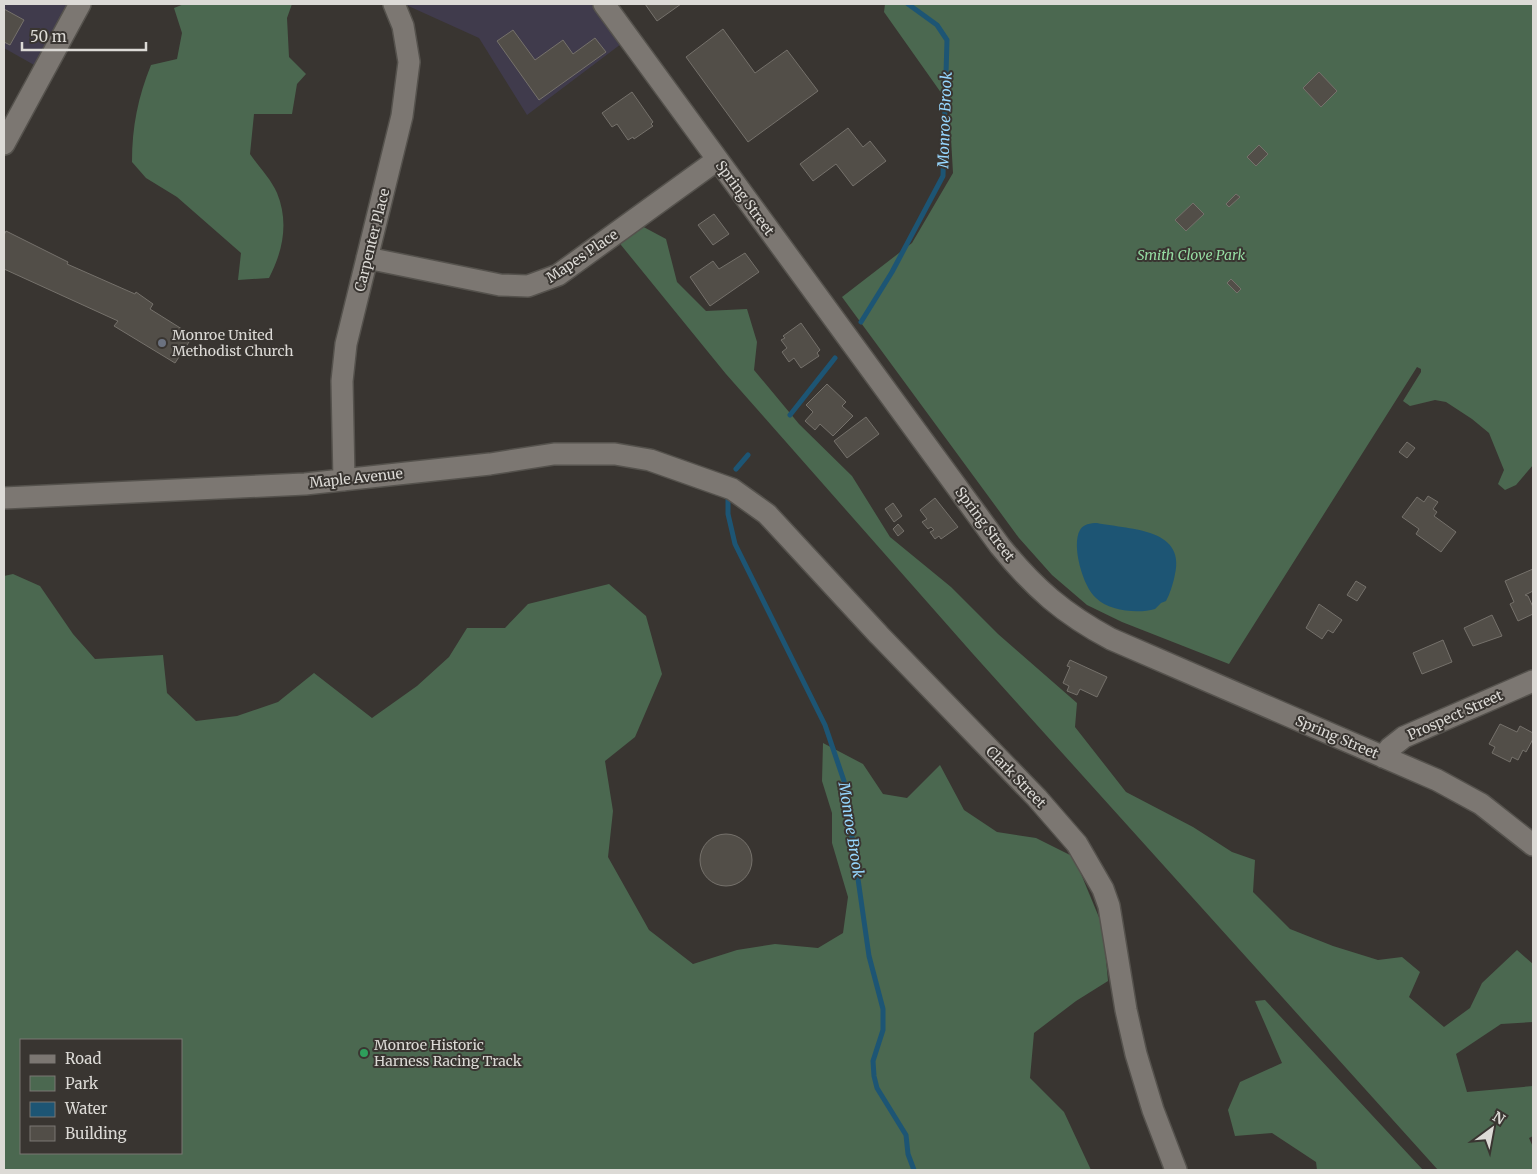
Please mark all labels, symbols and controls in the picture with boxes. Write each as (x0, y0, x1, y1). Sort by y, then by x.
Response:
scale bar (22, 20, 146, 52)
text: 50 m (30, 27, 67, 46)
water label: Monroe Brook (933, 71, 956, 170)
street label: Spring Street (712, 157, 779, 240)
street label: Carpenter Place (351, 187, 393, 293)
street label: Mapes Place (543, 225, 621, 287)
park label: Smith Clove Park (1137, 246, 1245, 264)
place label: Monroe United Methodist Church (172, 326, 294, 360)
marker: Monroe United Methodist Church (156, 337, 168, 349)
street label: Maple Avenue (308, 464, 404, 492)
street label: Spring Street (951, 483, 1019, 565)
street label: Prospect Street (1405, 686, 1506, 744)
street label: Spring Street (1293, 711, 1382, 763)
street label: Clark Street (982, 742, 1050, 812)
water label: Monroe Brook (834, 780, 869, 880)
place label: Monroe Historic Harness Racing Track (374, 1036, 522, 1070)
legend (20, 1039, 182, 1154)
marker: Monroe Historic Harness Racing Track (358, 1047, 370, 1059)
text: Road (65, 1049, 101, 1068)
text: Park (65, 1074, 99, 1093)
text: Water (64, 1099, 108, 1118)
north arrow (1467, 1104, 1517, 1154)
text: N (1489, 1107, 1508, 1129)
text: Building (65, 1124, 127, 1143)

